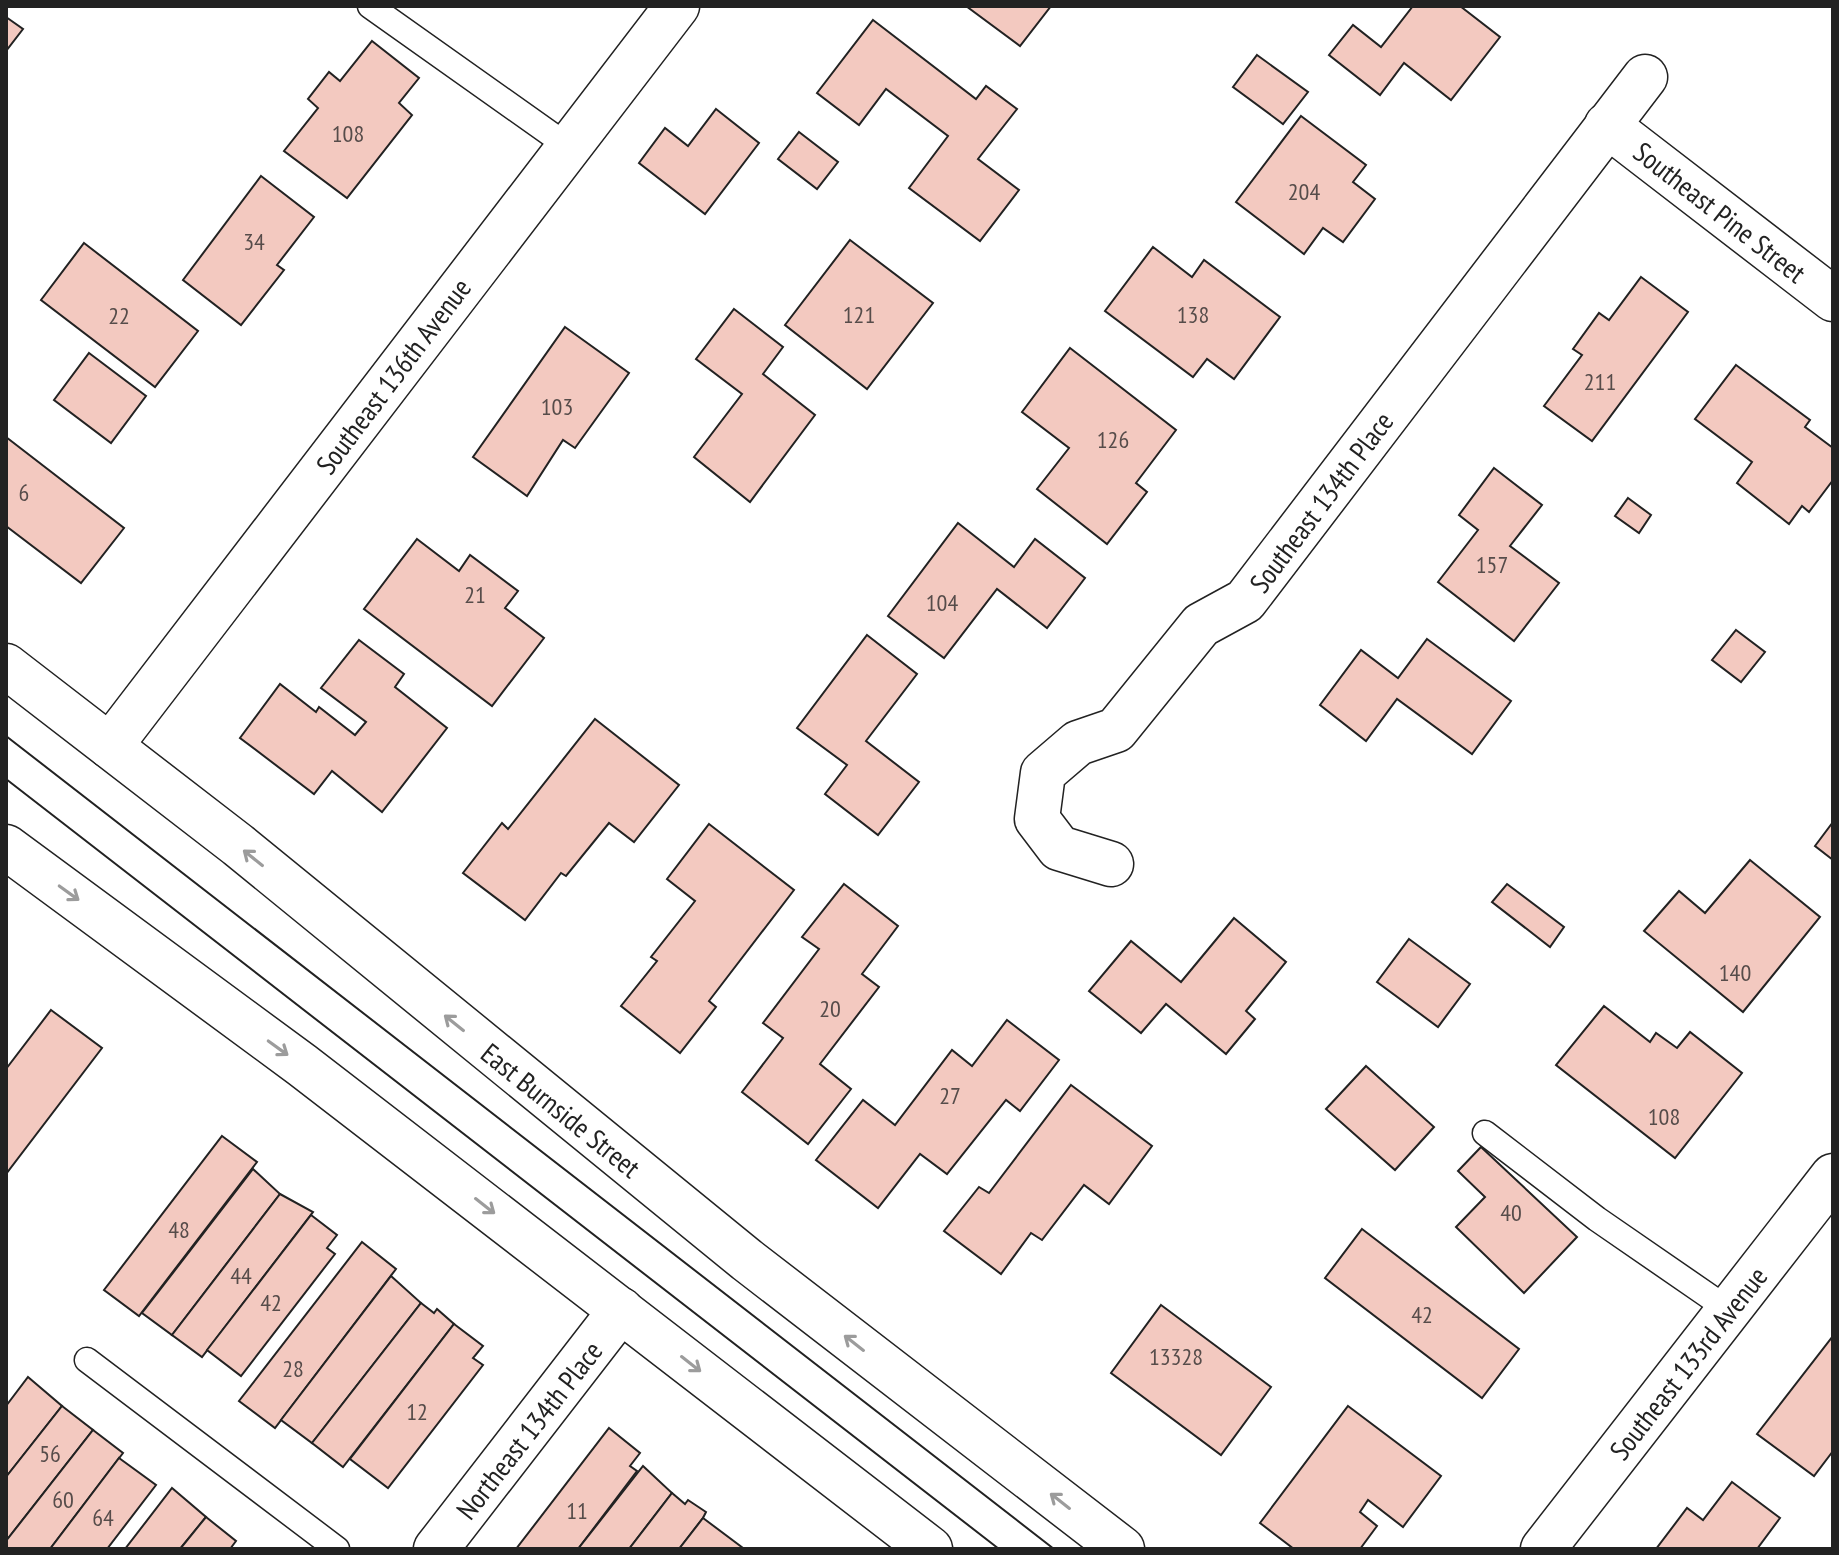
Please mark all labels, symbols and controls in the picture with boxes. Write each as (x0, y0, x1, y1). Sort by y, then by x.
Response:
house number: 108 (332, 118, 364, 149)
street label: Southeast Pine Street (1626, 133, 1814, 291)
house number: 204 (1288, 176, 1320, 207)
house number: 34 (243, 226, 265, 257)
street label: Southeast 136th Avenue (307, 271, 479, 481)
house number: 121 (843, 299, 875, 330)
house number: 138 (1177, 299, 1209, 330)
house number: 22 (108, 300, 130, 331)
house number: 211 (1584, 366, 1616, 397)
house number: 103 (541, 391, 573, 422)
street label: Southeast 134th Place (1241, 404, 1401, 600)
house number: 126 (1097, 424, 1129, 455)
house number: 6 (19, 477, 29, 508)
house number: 157 (1476, 549, 1508, 580)
house number: 21 (464, 579, 486, 610)
house number: 104 (926, 587, 958, 618)
one-way arrow (243, 849, 264, 867)
one-way arrow (58, 885, 79, 902)
house number: 140 (1719, 957, 1751, 988)
house number: 20 (819, 993, 841, 1024)
one-way arrow (444, 1014, 465, 1032)
street label: East Burnside Street (474, 1034, 649, 1186)
one-way arrow (267, 1039, 288, 1056)
house number: 27 (939, 1080, 961, 1111)
house number: 108 (1648, 1101, 1680, 1132)
one-way arrow (474, 1197, 495, 1214)
house number: 40 (1500, 1197, 1522, 1228)
house number: 48 (168, 1214, 190, 1245)
street label: Southeast 133rd Avenue (1601, 1259, 1775, 1467)
house number: 44 (230, 1260, 252, 1291)
house number: 42 (260, 1287, 282, 1318)
house number: 42 (1411, 1299, 1433, 1330)
street label: Northeast 134th Place (448, 1333, 610, 1527)
one-way arrow (844, 1334, 865, 1351)
house number: 13328 (1149, 1341, 1203, 1372)
house number: 28 (282, 1353, 304, 1384)
one-way arrow (680, 1356, 701, 1373)
house number: 12 (406, 1396, 428, 1427)
house number: 56 (39, 1438, 61, 1469)
house number: 60 (52, 1484, 74, 1515)
one-way arrow (1050, 1493, 1071, 1510)
house number: 11 (566, 1495, 588, 1526)
house number: 64 (92, 1502, 114, 1533)

